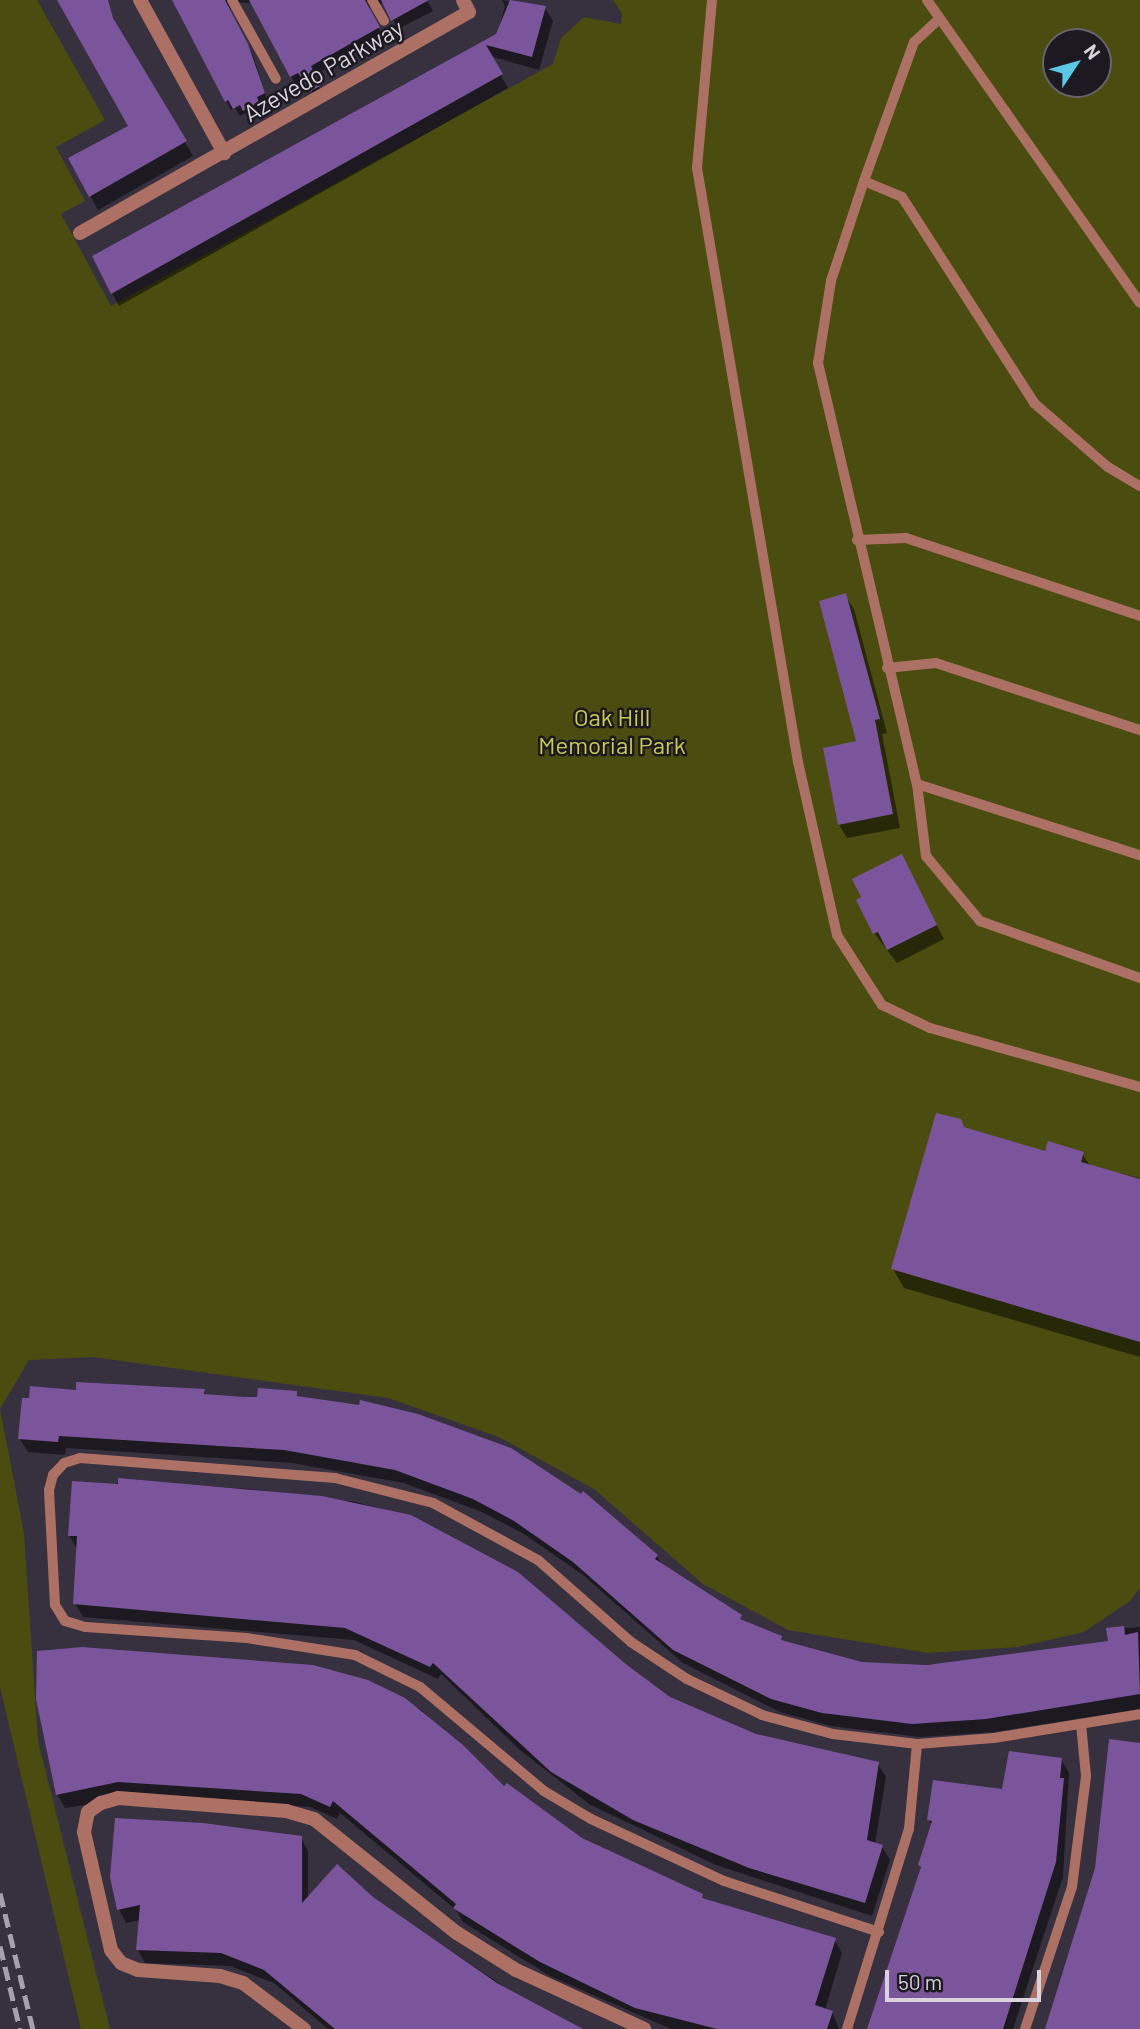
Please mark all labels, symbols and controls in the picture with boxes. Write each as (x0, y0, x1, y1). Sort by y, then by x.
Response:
street label: Azevedo Parkway (238, 13, 408, 127)
north arrow (1042, 28, 1112, 98)
text: N (1080, 40, 1106, 63)
park label: Oak Hill Memorial Park (538, 703, 686, 759)
scale bar (888, 1955, 1044, 1999)
text: 50 m (898, 1969, 942, 1994)

